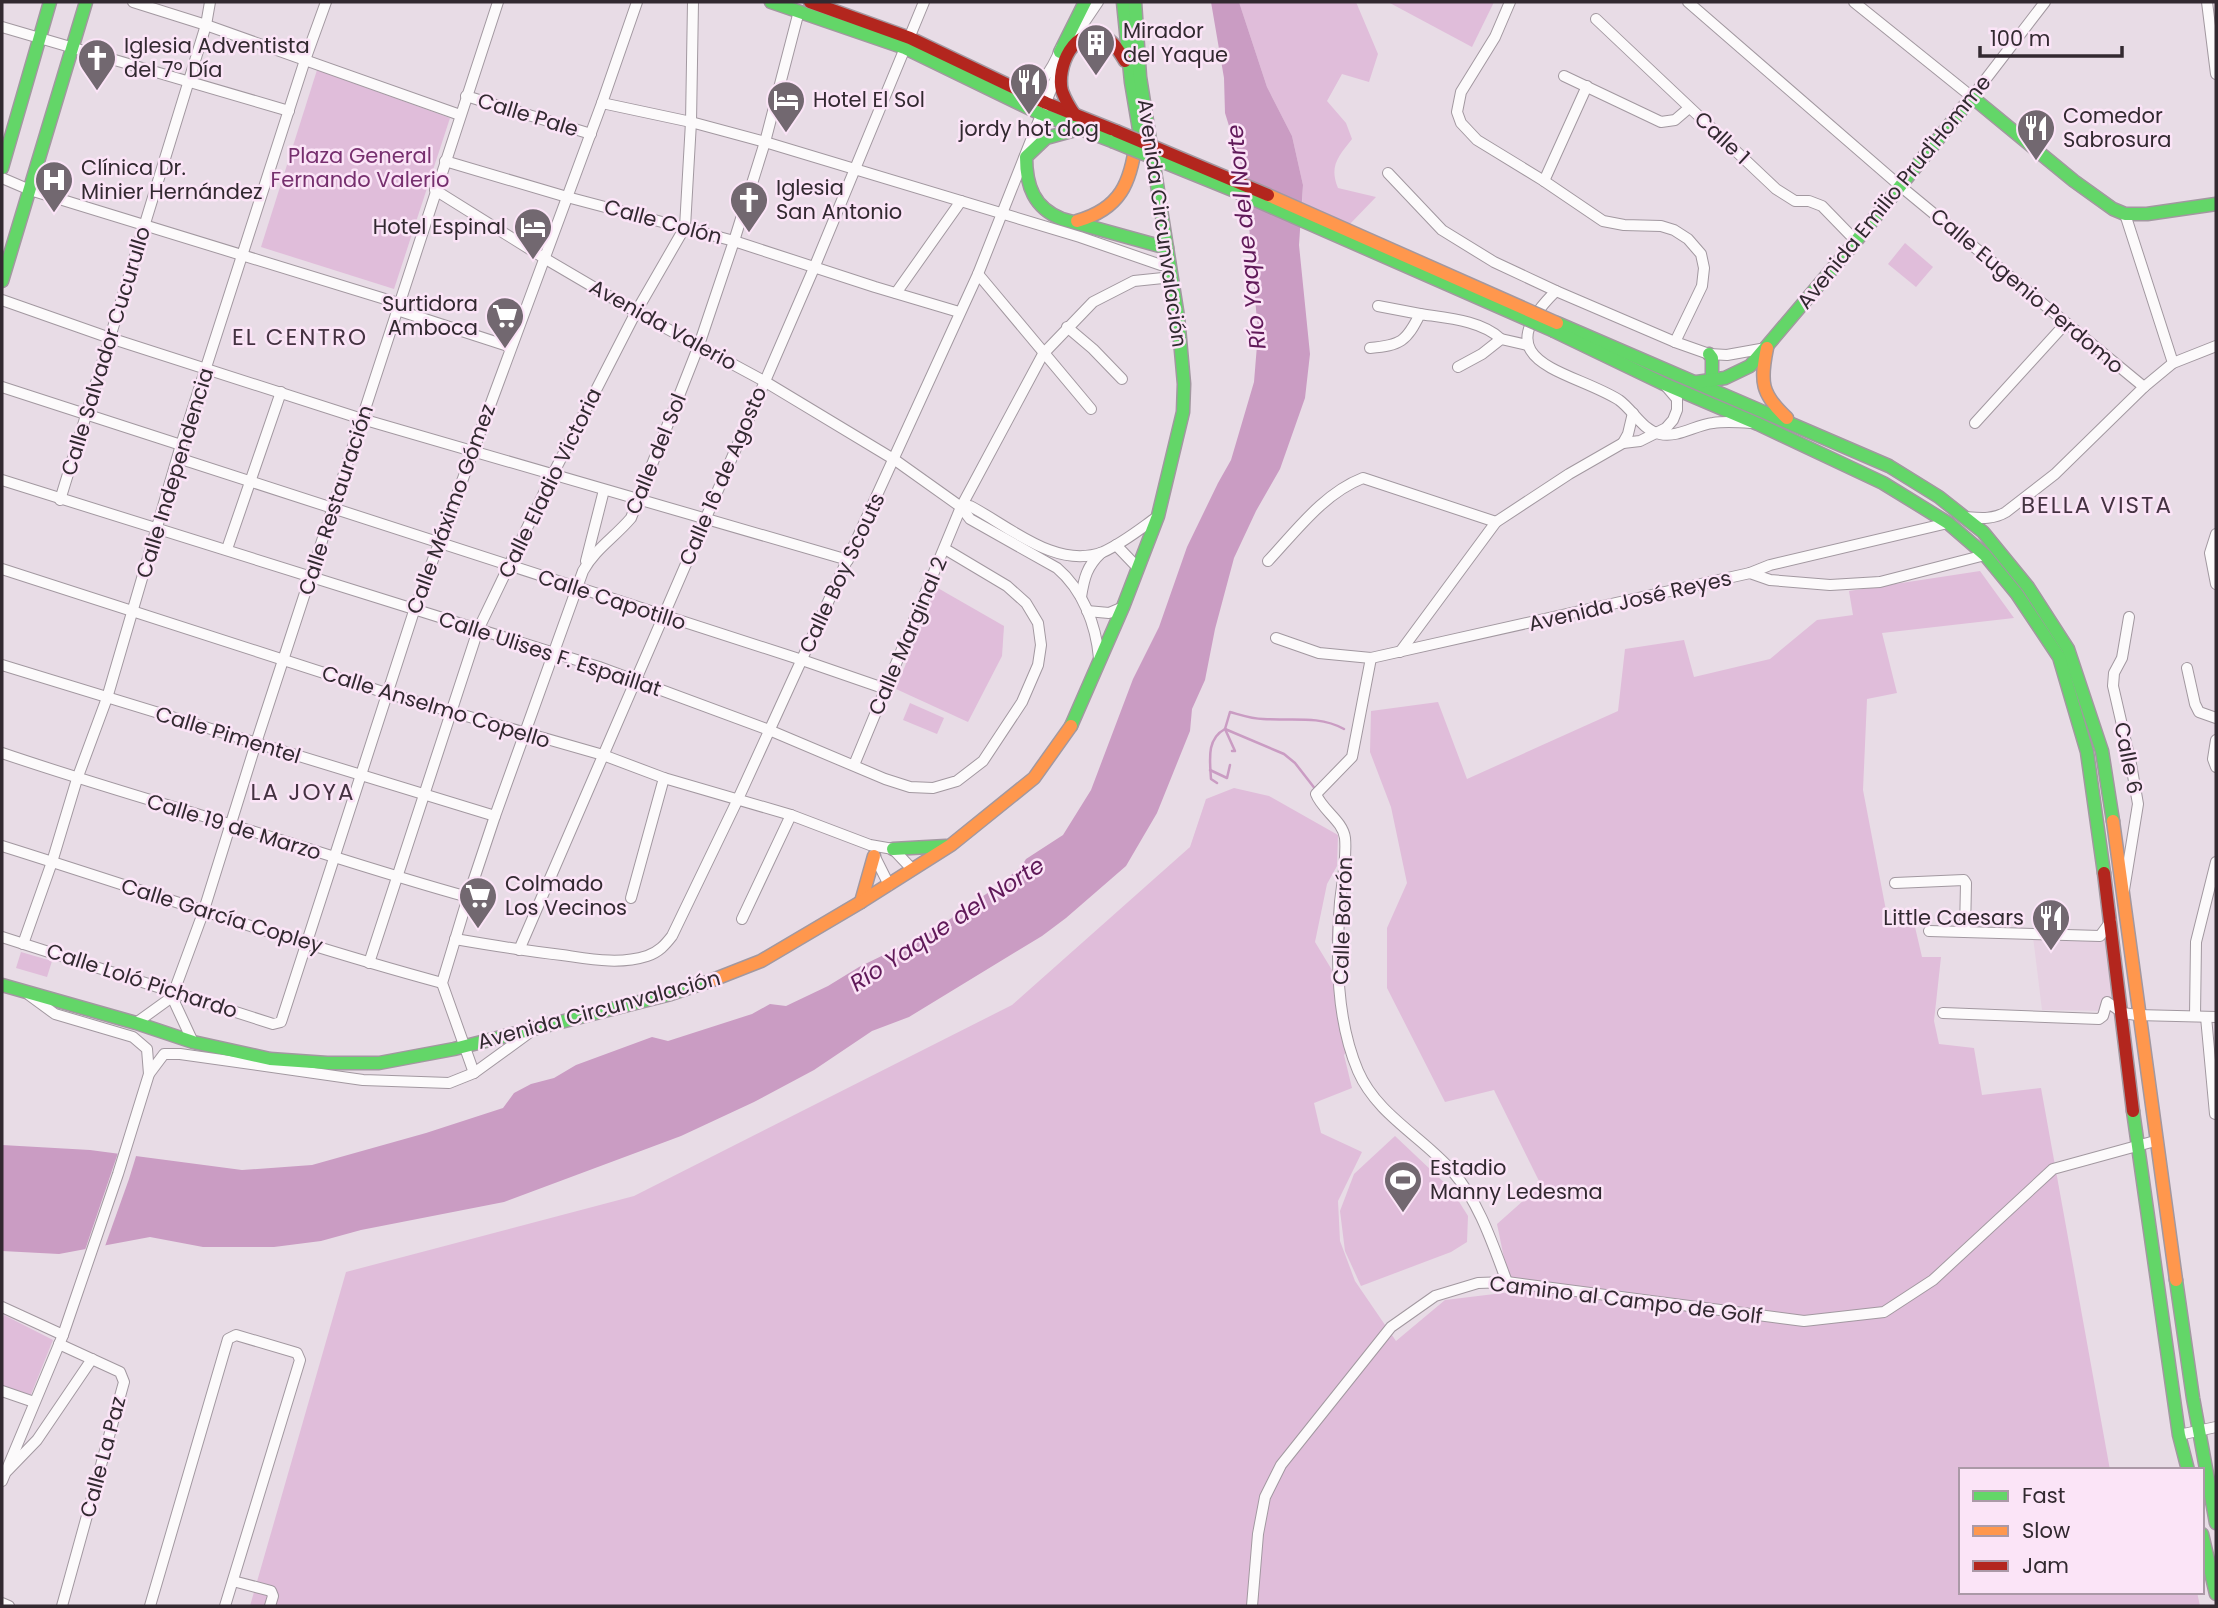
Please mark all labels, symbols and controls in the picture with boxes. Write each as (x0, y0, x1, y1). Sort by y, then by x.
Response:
scale bar (1980, 14, 2122, 58)
place label: Mirador del Yaque (1123, 16, 1228, 69)
building icon: Mirador del Yaque (1075, 22, 1117, 77)
text: 100 m (1990, 24, 2050, 53)
place label: Iglesia Adventista del 7º Día (124, 31, 310, 84)
church icon: Iglesia Adventista del 7º Día (76, 37, 118, 92)
restaurant icon: jordy hot dog (1008, 61, 1050, 116)
street label: Avenida Emilio Prud'Homme (1790, 68, 1997, 315)
hotel icon: Hotel El Sol (765, 79, 807, 134)
street label: Calle Pale (474, 85, 582, 144)
place label: Hotel El Sol (813, 85, 925, 114)
street label: Avenida Circunvalación (1131, 97, 1194, 349)
place label: Comedor Sabrosura (2063, 101, 2171, 154)
street label: Calle 1 (1688, 104, 1756, 171)
restaurant icon: Comedor Sabrosura (2015, 107, 2057, 162)
place label: jordy hot dog (958, 114, 1099, 143)
water label: Río Yaque del Norte (1218, 123, 1274, 351)
park label: Plaza General Fernando Valerio (271, 141, 449, 194)
place label: Clínica Dr. Minier Hernández (81, 153, 263, 206)
hospital icon: Clínica Dr. Minier Hernández (33, 159, 75, 214)
place label: Iglesia San Antonio (776, 173, 902, 226)
church icon: Iglesia San Antonio (728, 179, 770, 234)
street label: Calle Colón (601, 192, 725, 251)
street label: Calle Eugenio Perdomo (1924, 201, 2130, 380)
hotel icon: Hotel Espinal (512, 206, 554, 261)
place label: Hotel Espinal (373, 212, 506, 241)
street label: Calle Salvador Cucurullo (54, 223, 157, 479)
street label: Avenida Valerio (584, 272, 742, 377)
place label: Surtidora Amboca (382, 289, 478, 342)
supermarket icon: Surtidora Amboca (484, 295, 526, 350)
district label: EL CENTRO (232, 321, 368, 353)
street label: Calle Independencia (129, 364, 220, 582)
street label: Calle 16 de Agosto (672, 382, 773, 570)
street label: Calle Eladio Victoria (491, 383, 608, 583)
street label: Calle del Sol (618, 389, 693, 519)
street label: Calle Máximo Gómez (399, 400, 502, 618)
street label: Calle Restauración (291, 401, 380, 599)
street label: Calle Boy Scouts (792, 488, 891, 658)
district label: BELLA VISTA (2021, 489, 2173, 521)
street label: Calle Marginal 2 (861, 552, 954, 719)
street label: Calle Capotillo (534, 562, 690, 637)
street label: Avenida José Reyes (1526, 563, 1734, 638)
street label: Calle Ulises F. Espaillat (435, 604, 665, 703)
street label: Calle Anselmo Copello (318, 658, 554, 755)
street label: Calle Pimentel (152, 699, 304, 770)
street label: Calle 6 (2107, 719, 2150, 796)
district label: LA JOYA (251, 776, 355, 808)
street label: Calle 19 de Marzo (143, 786, 325, 867)
water label: Río Yaque del Norte (844, 849, 1050, 999)
street label: Calle Borrón (1326, 856, 1359, 986)
place label: Colmado Los Vecinos (505, 869, 627, 922)
street label: Calle García Copley (118, 871, 327, 960)
supermarket icon: Colmado Los Vecinos (457, 875, 499, 930)
restaurant icon: Little Caesars (2030, 897, 2072, 952)
place label: Little Caesars (1883, 903, 2024, 932)
street label: Calle Loló Pichardo (43, 936, 241, 1025)
street label: Avenida Circunvalación (474, 963, 724, 1056)
place label: Estadio Manny Ledesma (1430, 1153, 1603, 1206)
sports icon: Estadio Manny Ledesma (1382, 1159, 1424, 1214)
street label: Camino al Campo de Golf (1488, 1268, 1764, 1331)
street label: Calle La Paz (72, 1393, 133, 1521)
legend (1959, 1468, 2204, 1594)
text: Fast (2022, 1481, 2065, 1510)
text: Slow (2022, 1516, 2070, 1545)
text: Jam (2022, 1551, 2069, 1580)

